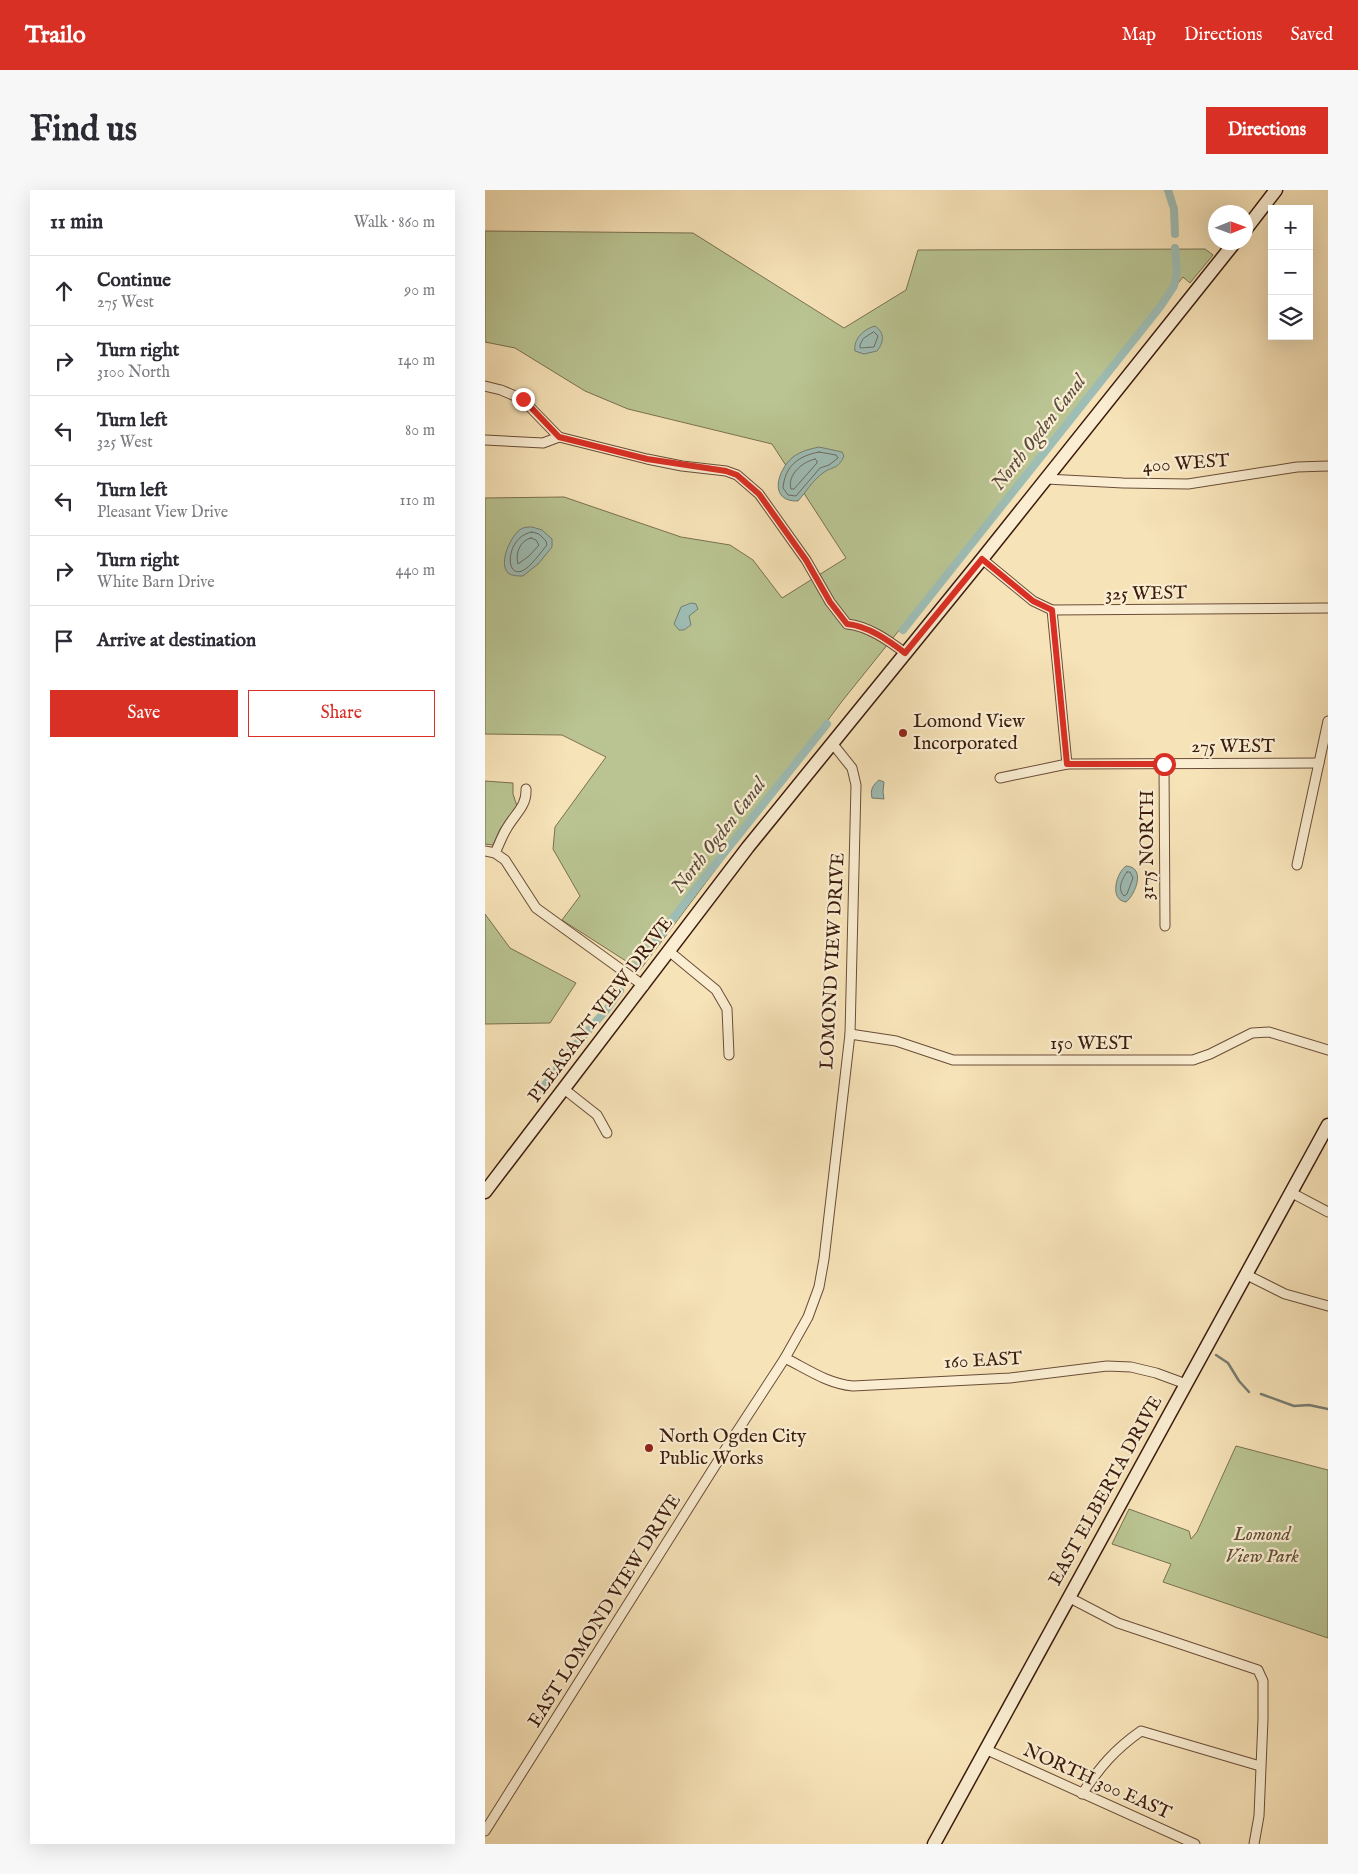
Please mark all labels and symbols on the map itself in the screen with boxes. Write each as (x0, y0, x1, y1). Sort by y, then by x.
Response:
north arrow (1208, 205, 1253, 250)
water label: North Ogden Canal (986, 368, 1094, 497)
route end (512, 388, 535, 411)
street label: 400 WEST (1142, 449, 1230, 479)
street label: 325 WEST (1105, 581, 1187, 607)
place label: Lomond View Incorporated (913, 710, 1025, 756)
marker: Lomond View Incorporated (897, 727, 909, 739)
street label: 275 WEST (1191, 735, 1275, 759)
route start (1153, 753, 1176, 776)
water label: North Ogden Canal (666, 771, 774, 900)
street label: 3175 NORTH (1136, 790, 1160, 900)
street label: LOMOND VIEW DRIVE (815, 852, 851, 1070)
street label: PLEASANT VIEW DRIVE (523, 912, 679, 1108)
street label: 150 WEST (1050, 1032, 1132, 1056)
street label: 160 EAST (943, 1347, 1023, 1375)
street label: EAST ELBERTA DRIVE (1044, 1392, 1168, 1590)
place label: North Ogden City Public Works (659, 1425, 807, 1471)
marker: North Ogden City Public Works (643, 1442, 655, 1454)
street label: EAST LOMOND VIEW DRIVE (523, 1490, 687, 1732)
park label: Lomond View Park (1225, 1523, 1299, 1569)
street label: NORTH 300 EAST (1019, 1739, 1175, 1825)

